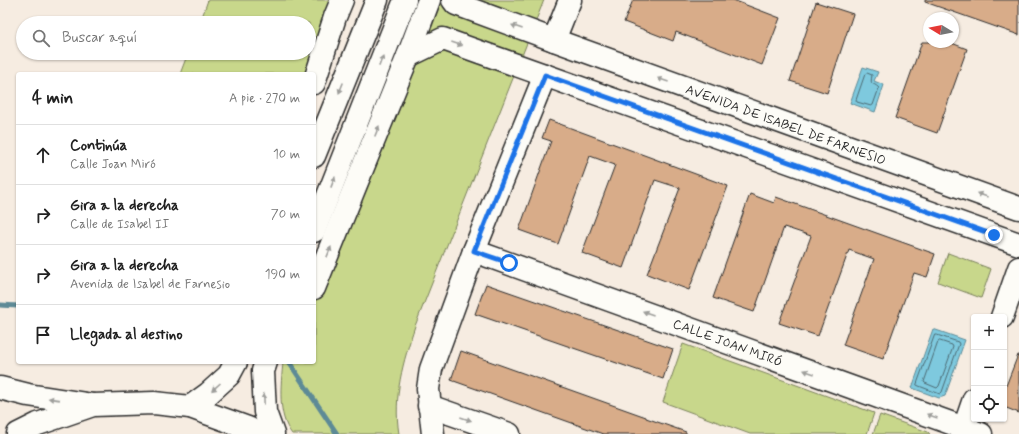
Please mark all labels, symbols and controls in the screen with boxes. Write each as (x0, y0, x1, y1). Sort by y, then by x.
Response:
north arrow (923, 12, 959, 48)
search box (16, 16, 316, 60)
one-way arrow (511, 23, 523, 29)
icon: search (30, 27, 52, 49)
text: Buscar aquí (62, 28, 137, 48)
one-way arrow (451, 41, 463, 47)
one-way arrow (378, 55, 384, 67)
one-way arrow (656, 76, 668, 82)
street label: AVENIDA DE ISABEL DE FARNESIO (683, 81, 888, 170)
one-way arrow (338, 83, 344, 95)
text: 4 min (32, 87, 73, 109)
text: A pie · 270 m (229, 90, 300, 107)
one-way arrow (375, 125, 381, 137)
text: Continúa (70, 136, 127, 156)
icon: ahead (32, 144, 54, 166)
text: 10 m (273, 146, 300, 163)
text: Calle Joan Miró (70, 156, 156, 173)
one-way arrow (331, 176, 337, 188)
one-way arrow (976, 192, 988, 198)
text: Gira a la derecha (70, 196, 179, 216)
icon: right (32, 204, 54, 226)
text: 70 m (271, 206, 300, 223)
text: Calle de Isabel II (70, 216, 169, 233)
route end (985, 226, 1003, 244)
one-way arrow (326, 245, 332, 257)
route start (500, 254, 518, 272)
text: Gira a la derecha (70, 256, 179, 276)
icon: right (32, 264, 54, 286)
text: 190 m (265, 266, 300, 283)
text: Avenida de Isabel de Farnesio (70, 276, 230, 293)
one-way arrow (641, 310, 653, 316)
map controls (971, 314, 1007, 422)
button: + (971, 314, 1007, 350)
street label: CALLE JOAN MIRÓ (670, 316, 785, 371)
icon: arrive (32, 324, 54, 346)
text: Llegada al destino (70, 325, 183, 345)
button: − (971, 350, 1007, 386)
one-way arrow (803, 368, 815, 374)
one-way arrow (211, 383, 221, 392)
button: locate (971, 386, 1007, 422)
one-way arrow (261, 392, 267, 405)
one-way arrow (48, 396, 61, 402)
one-way arrow (925, 413, 937, 419)
one-way arrow (460, 416, 472, 422)

